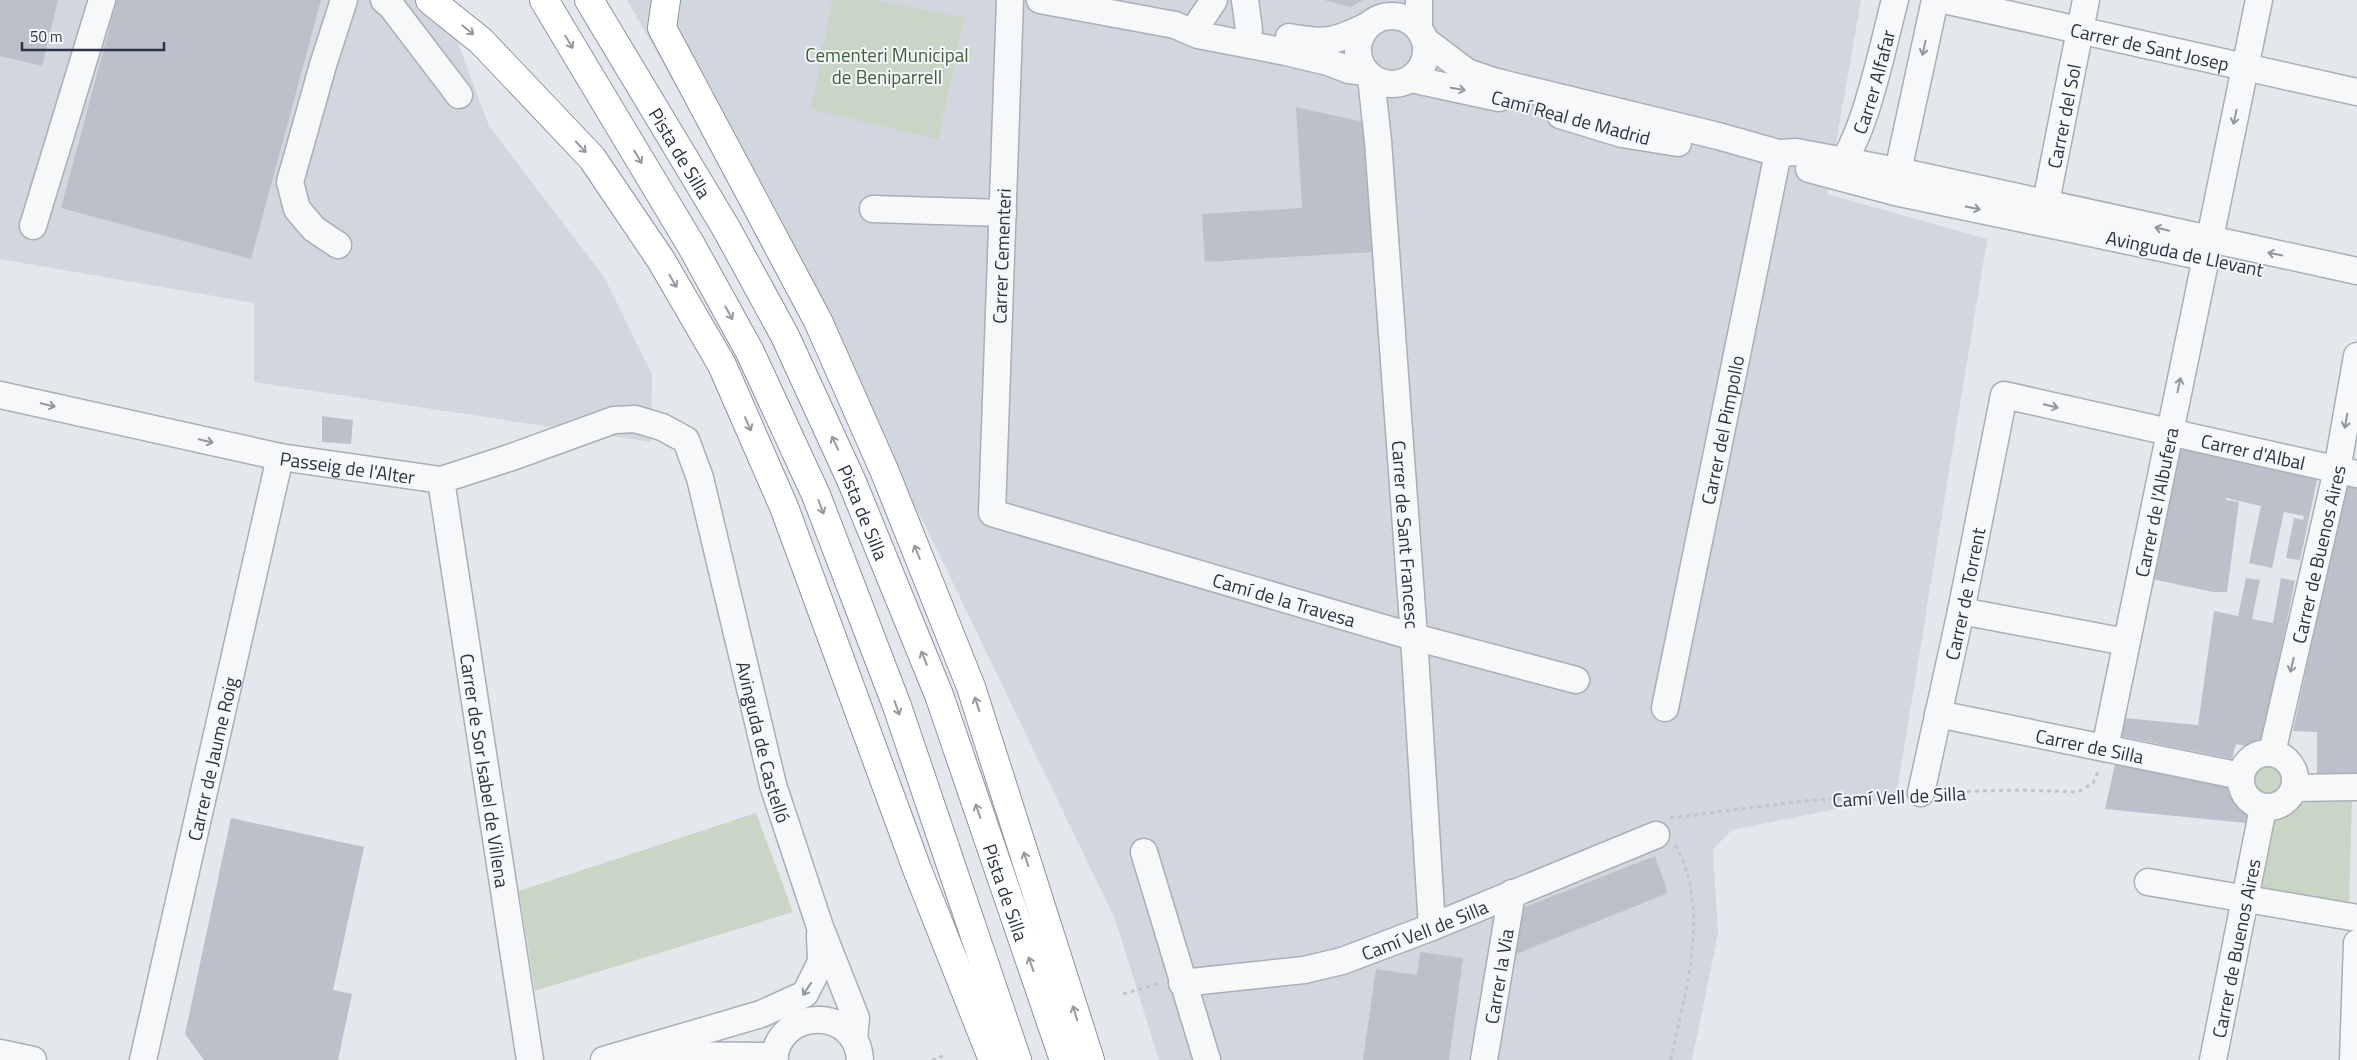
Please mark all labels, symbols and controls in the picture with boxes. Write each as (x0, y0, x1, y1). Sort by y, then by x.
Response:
street label: Carrer de Sant Josep (2068, 14, 2232, 78)
scale bar (22, 20, 165, 52)
text: 50 m (30, 25, 63, 48)
one-way arrow (461, 25, 474, 36)
street label: Carrer Alfafar (1844, 26, 1902, 138)
one-way arrow (564, 34, 574, 48)
one-way arrow (1919, 39, 1929, 55)
park label: Cementeri Municipal de Beniparrell (805, 40, 969, 91)
street label: Carrer del Sol (2039, 61, 2088, 171)
street label: Camí Real de Madrid (1488, 82, 1654, 152)
one-way arrow (1450, 85, 1466, 94)
street label: Pista de Silla (642, 102, 719, 204)
one-way arrow (2230, 108, 2240, 124)
one-way arrow (575, 140, 587, 153)
one-way arrow (634, 149, 644, 163)
street label: Carrer Cementeri (984, 188, 1018, 324)
one-way arrow (1965, 204, 1981, 213)
street label: Avinguda de Llevant (2104, 222, 2267, 284)
one-way arrow (2155, 224, 2171, 233)
one-way arrow (2268, 248, 2284, 258)
one-way arrow (668, 273, 678, 287)
one-way arrow (724, 305, 734, 319)
street label: Carrer del Pimpollo (1692, 352, 1751, 507)
one-way arrow (2175, 377, 2185, 393)
one-way arrow (39, 401, 55, 411)
one-way arrow (2043, 402, 2059, 411)
one-way arrow (2340, 412, 2350, 428)
one-way arrow (743, 416, 753, 431)
street label: Carrer de l'Albufera (2126, 424, 2185, 580)
street label: Carrer d'Albal (2198, 425, 2308, 477)
one-way arrow (829, 436, 839, 451)
one-way arrow (198, 437, 214, 446)
street label: Carrer de Sant Francesc (1385, 439, 1428, 630)
street label: Passeig de l'Alter (278, 443, 417, 491)
street label: Pista de Silla (831, 459, 897, 565)
street label: Carrer de Buenos Aires (2283, 463, 2352, 646)
one-way arrow (817, 499, 826, 514)
street label: Carrer de Torrent (1936, 524, 1992, 663)
one-way arrow (912, 545, 921, 560)
street label: Camí de la Travesa (1210, 564, 1360, 634)
street label: Carrer de Sor Isabel de Villena (453, 651, 518, 890)
one-way arrow (918, 651, 928, 666)
one-way arrow (2287, 657, 2296, 673)
street label: Avinguda de Castelló (730, 658, 799, 826)
street label: Carrer de Jaume Roig (179, 674, 244, 844)
one-way arrow (971, 696, 981, 712)
one-way arrow (893, 699, 902, 715)
street label: Carrer de Silla (2033, 720, 2147, 770)
street label: Camí Vell de Silla (1831, 778, 1967, 814)
one-way arrow (973, 803, 983, 819)
street label: Pista de Silla (976, 839, 1037, 945)
one-way arrow (1021, 851, 1030, 867)
street label: Carrer de Buenos Aires (2203, 856, 2267, 1040)
street label: Camí Vell de Silla (1357, 891, 1492, 967)
street label: Carrer la Via (1476, 926, 1520, 1026)
one-way arrow (1026, 957, 1035, 973)
one-way arrow (801, 982, 812, 996)
one-way arrow (1070, 1006, 1080, 1022)

